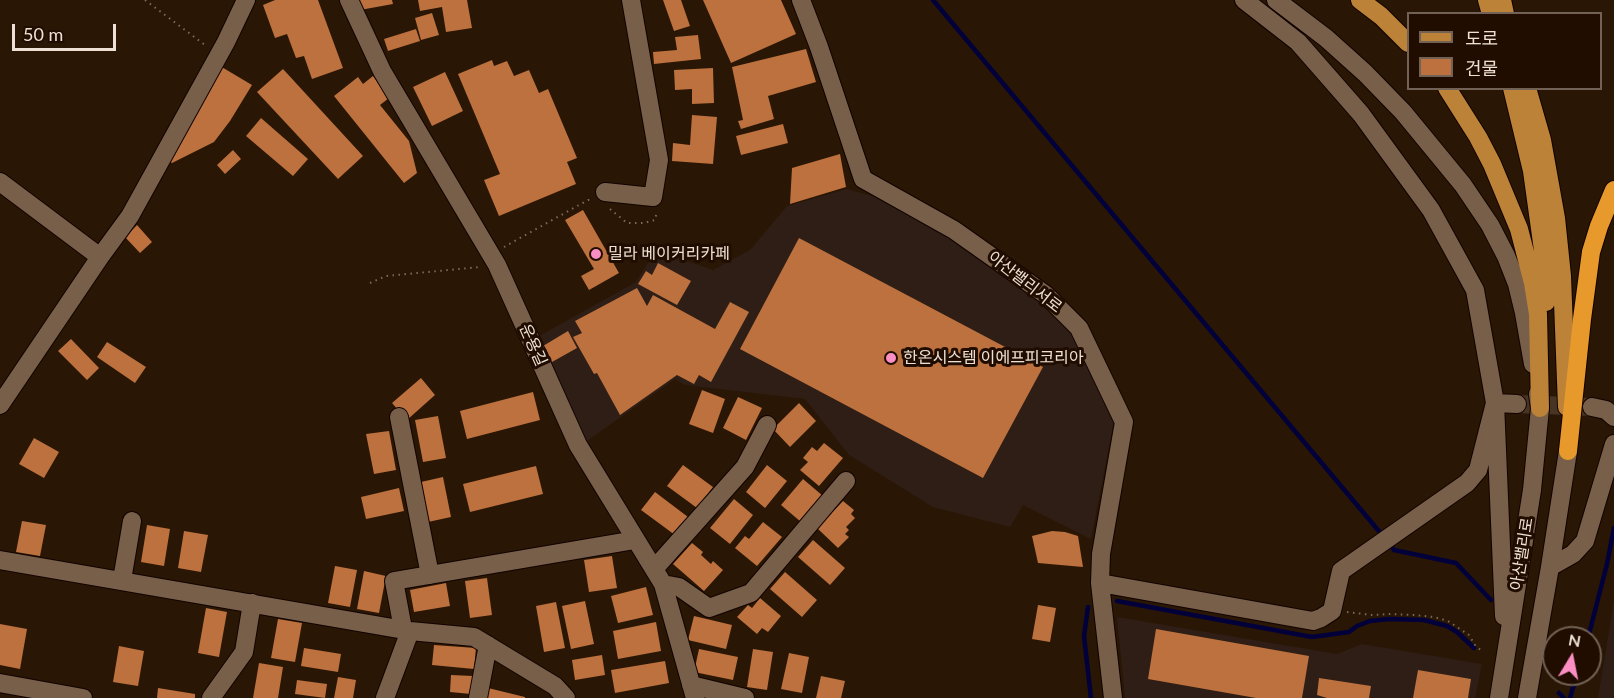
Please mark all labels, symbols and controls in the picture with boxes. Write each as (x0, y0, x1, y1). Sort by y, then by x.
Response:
scale bar (15, 12, 118, 50)
legend (1407, 12, 1602, 90)
text: 50 m (23, 23, 63, 45)
text: 도로 (1465, 27, 1498, 49)
text: 건물 (1465, 57, 1498, 79)
place label: 밀라 베이커리카페 (608, 244, 730, 264)
marker: 밀라 베이커리카페 (589, 247, 603, 261)
street label: 아산밸리서로 (984, 247, 1066, 317)
street label: 운용길 (515, 321, 551, 369)
place label: 한온시스템 이에프피코리아 (903, 348, 1084, 368)
marker: 한온시스템 이에프피코리아 (884, 351, 898, 365)
street label: 아산밸리로 (1507, 516, 1537, 592)
north arrow (1542, 626, 1602, 686)
text: N (1567, 629, 1583, 650)

